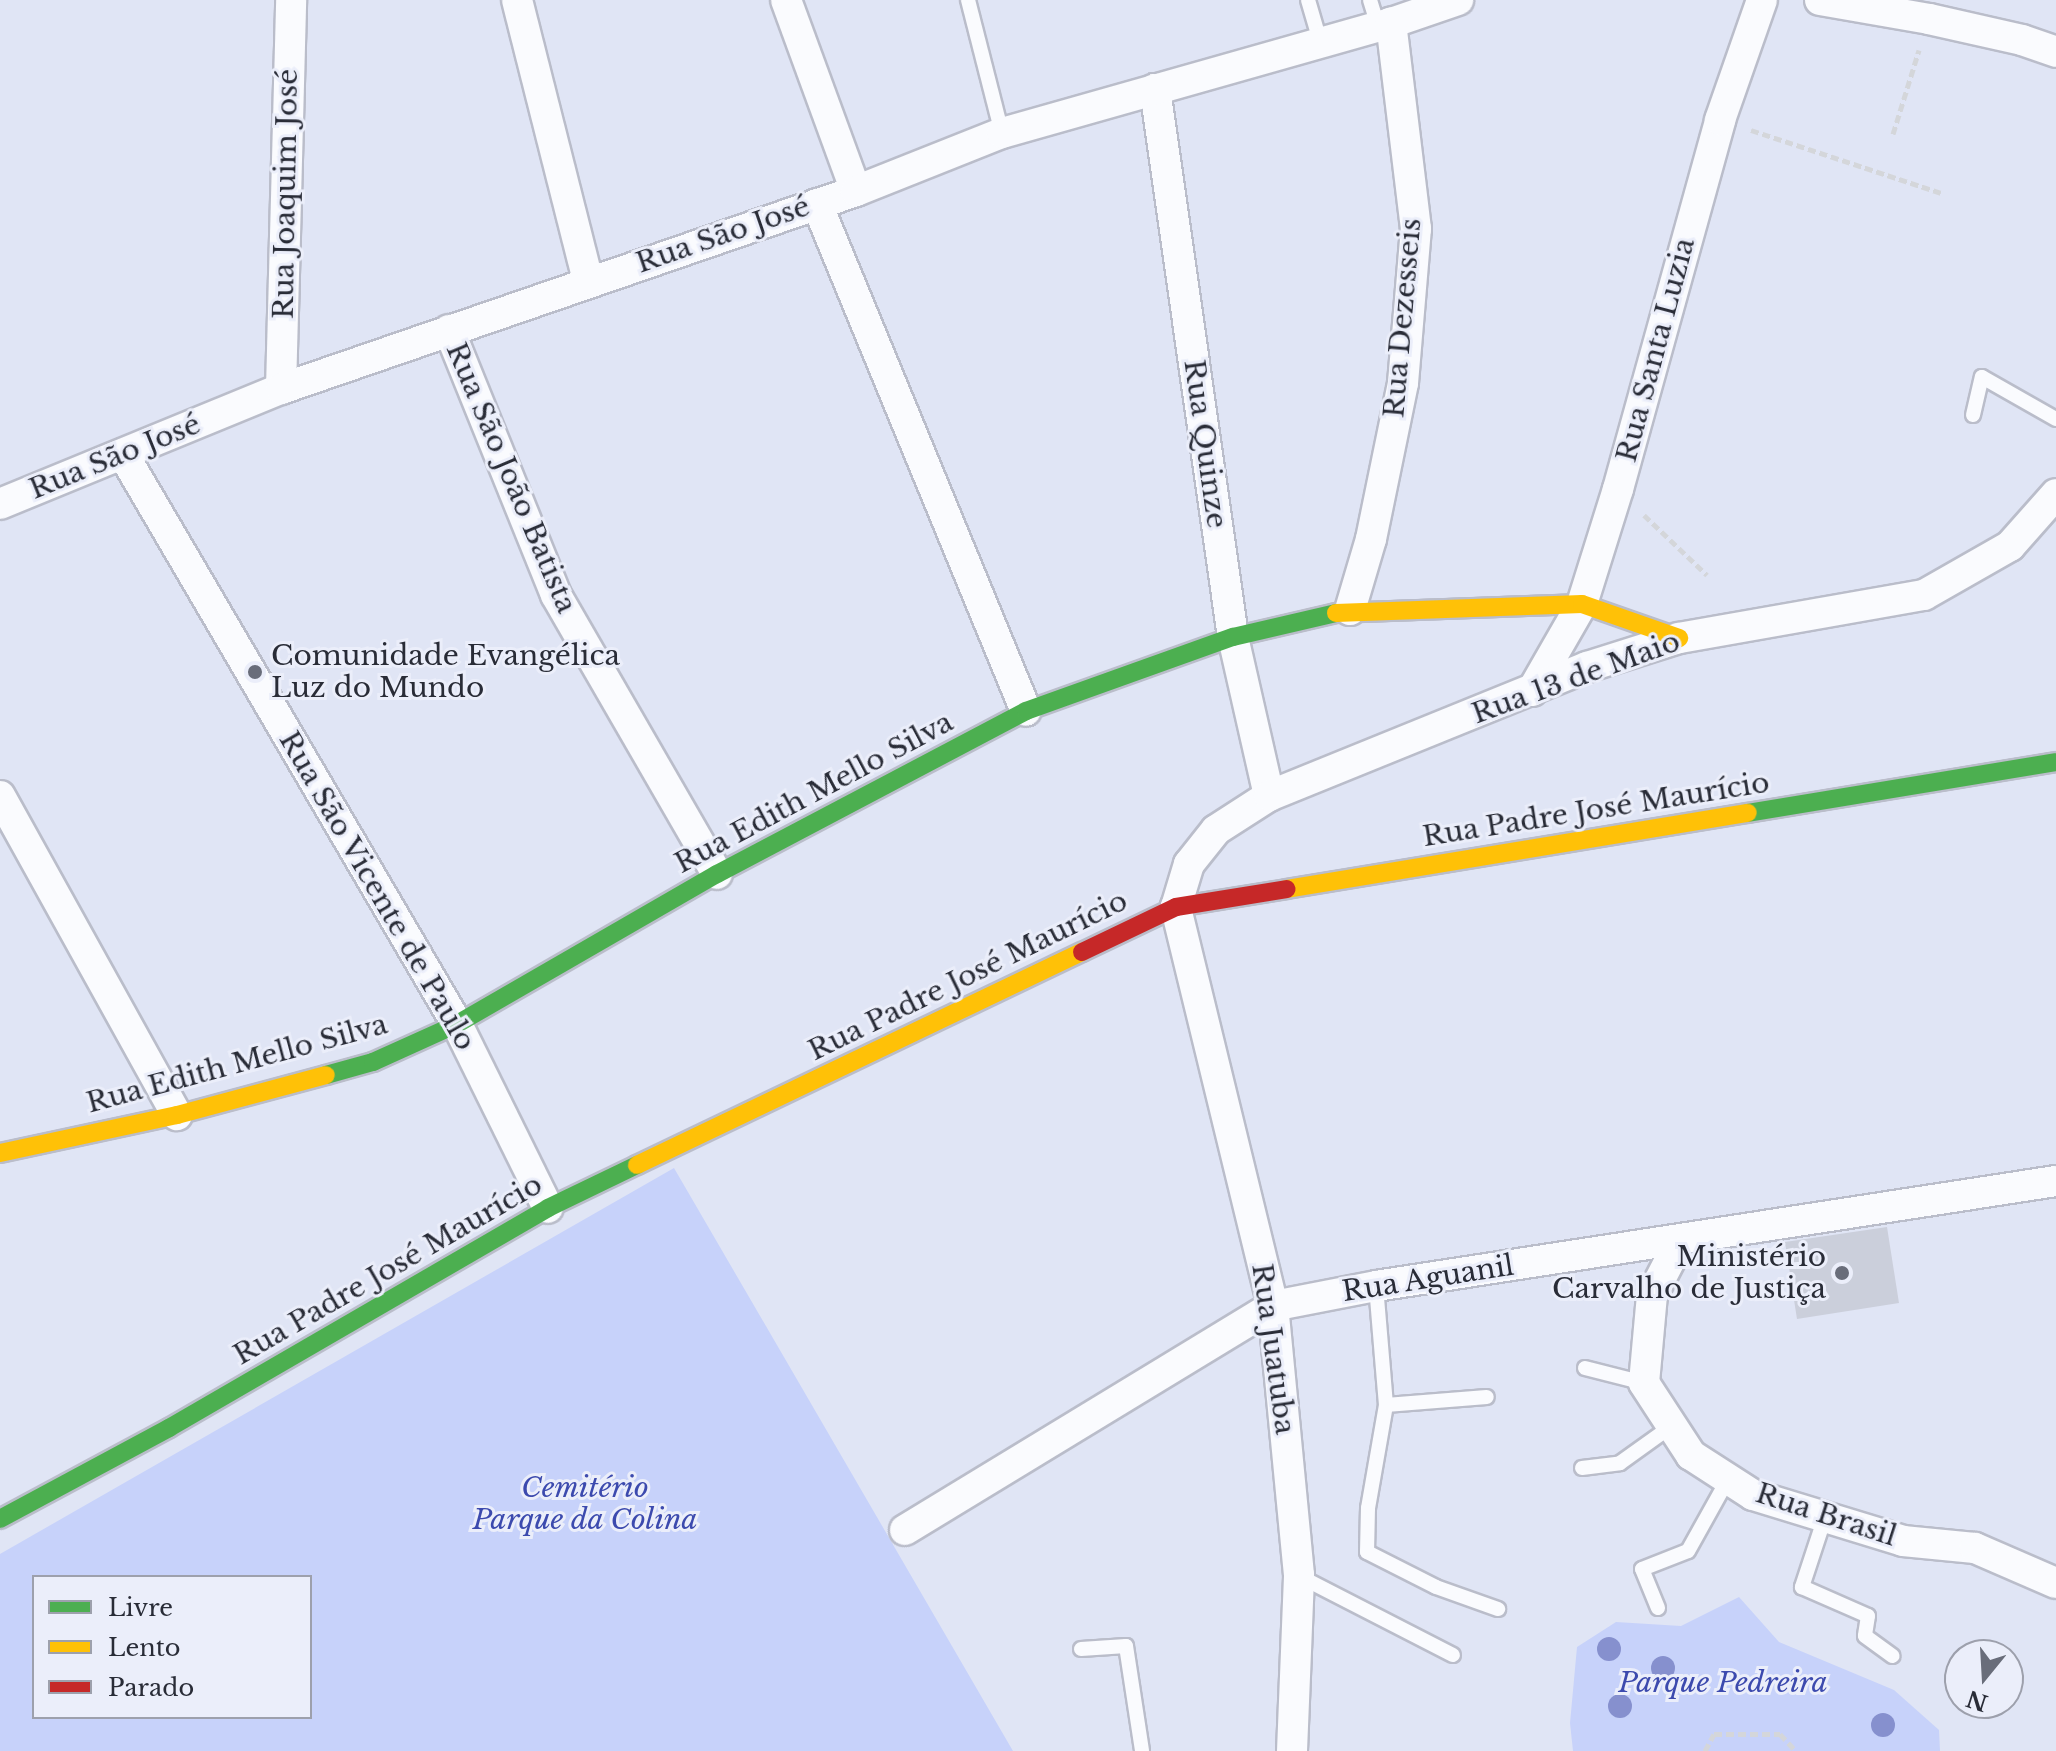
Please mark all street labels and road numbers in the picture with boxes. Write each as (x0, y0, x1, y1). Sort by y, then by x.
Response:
street label: Rua Joaquim José (267, 68, 305, 320)
street label: Rua São José (632, 190, 814, 280)
street label: Rua Dezesseis (1378, 217, 1428, 419)
street label: Rua Santa Luzia (1610, 234, 1702, 466)
street label: Rua São João Batista (439, 338, 583, 618)
street label: Rua Quinze (1177, 357, 1233, 531)
street label: Rua São José (25, 407, 205, 507)
street label: Rua 13 de Maio (1467, 625, 1685, 731)
street label: Rua Edith Mello Silva (669, 705, 959, 881)
street label: Rua São Vicente de Paulo (271, 725, 483, 1057)
street label: Rua Padre José Maurício (1420, 766, 1772, 854)
street label: Rua Padre José Maurício (803, 884, 1133, 1068)
street label: Rua Edith Mello Silva (83, 1008, 391, 1120)
street label: Rua Padre José Maurício (228, 1168, 548, 1372)
street label: Rua Aguanil (1339, 1249, 1517, 1309)
street label: Rua Juatuba (1244, 1261, 1302, 1437)
street label: Rua Brasil (1751, 1476, 1901, 1554)

